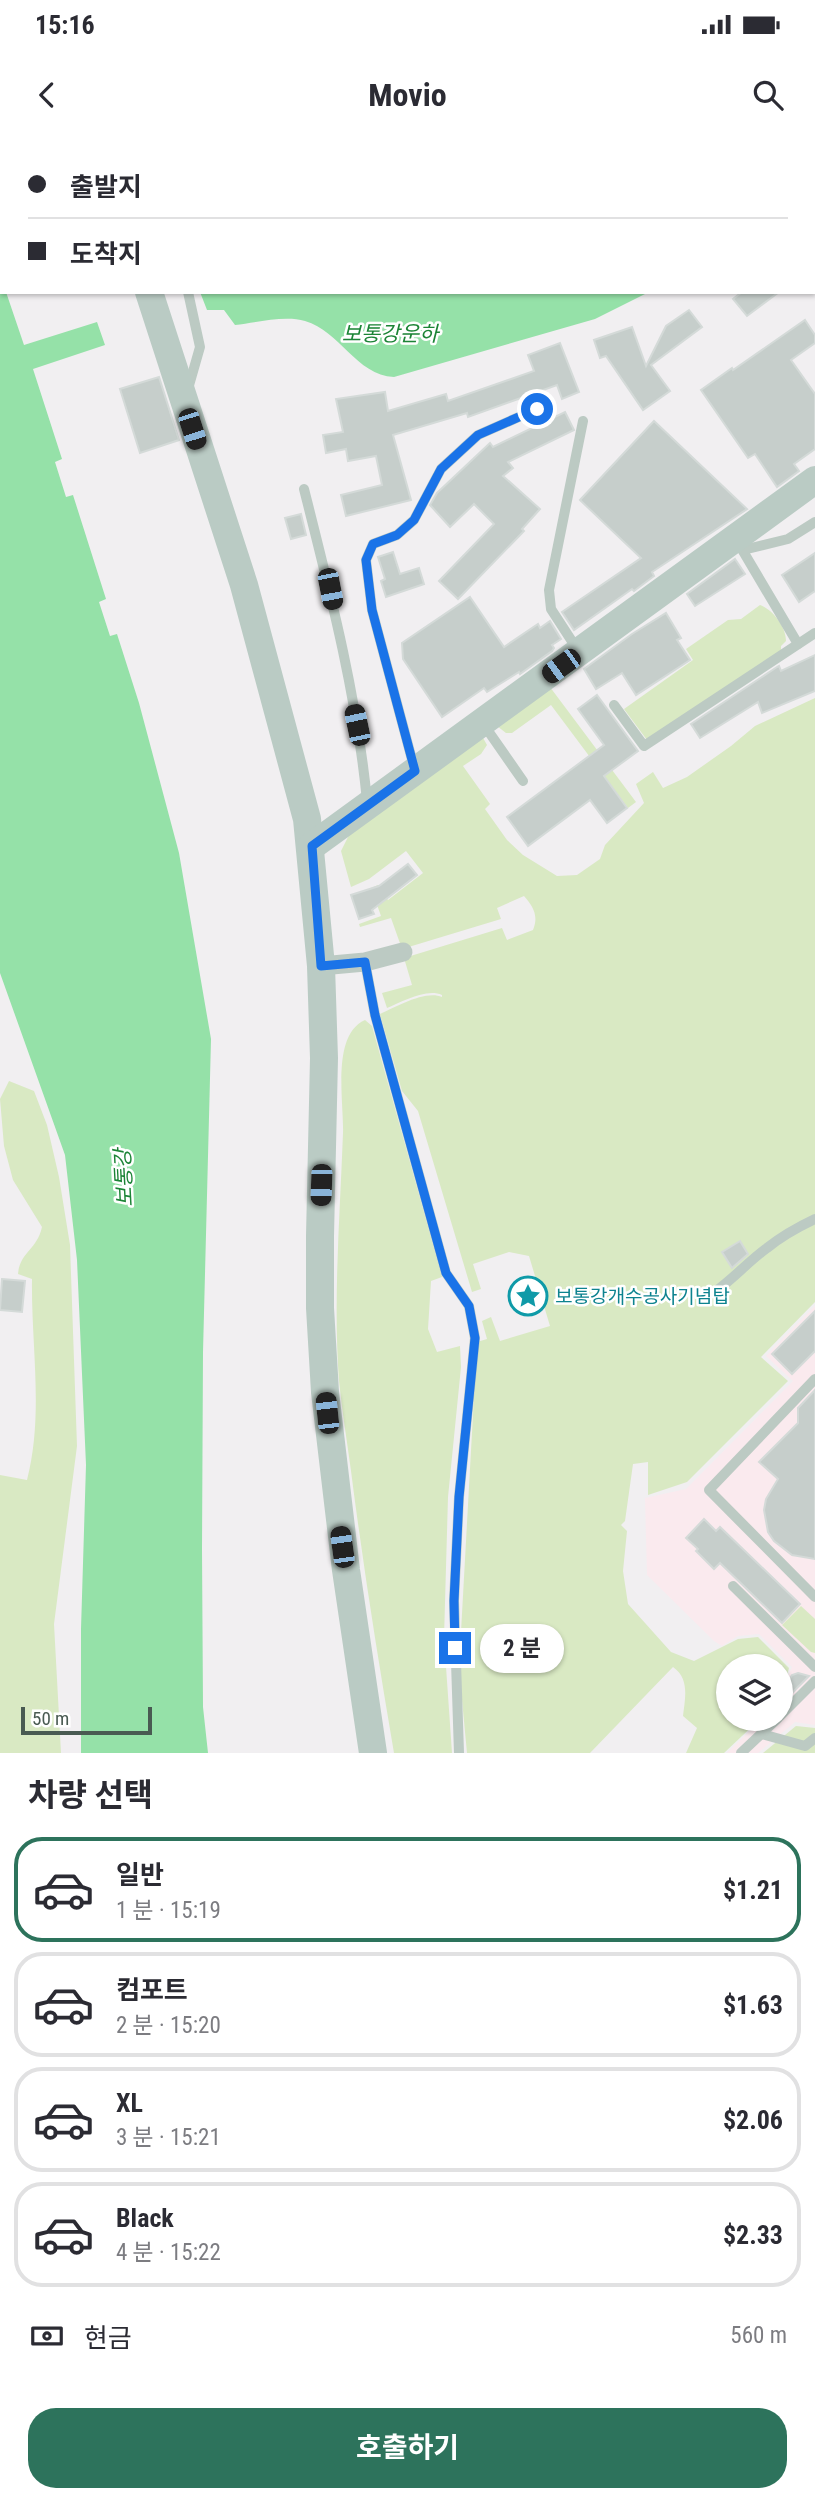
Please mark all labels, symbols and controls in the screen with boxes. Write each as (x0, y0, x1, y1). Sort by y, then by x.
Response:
text: 15:16 (35, 10, 95, 40)
icon: back (28, 76, 66, 114)
text: Movio (368, 76, 447, 114)
icon: search (749, 76, 787, 114)
text: 출발지 (70, 172, 142, 202)
text: 도착지 (70, 239, 142, 269)
water label: 보통강운하 (342, 322, 441, 346)
route start (521, 393, 553, 425)
car (176, 406, 209, 452)
car (316, 566, 345, 612)
car (538, 645, 585, 687)
car (343, 702, 372, 748)
water label: 보통강 (110, 1146, 138, 1208)
car (310, 1164, 333, 1206)
place icon: 보통강개수공사기념탑 (507, 1275, 549, 1317)
place label: 보통강개수공사기념탑 (555, 1285, 730, 1308)
car (315, 1391, 340, 1435)
car (329, 1525, 356, 1569)
callout: 2 분 (480, 1624, 564, 1672)
route end (439, 1632, 471, 1664)
text: 2 분 (503, 1635, 541, 1662)
map controls (716, 1654, 793, 1731)
button: layers (716, 1654, 793, 1731)
scale bar (21, 1704, 152, 1736)
text: 50 m (32, 1707, 69, 1730)
text: 차량 선택 (28, 1776, 153, 1814)
icon: car (32, 1858, 95, 1921)
text: 일반 (116, 1860, 164, 1890)
text: $1.21 (723, 1875, 783, 1905)
text: 1 분 · 15:19 (116, 1897, 221, 1924)
icon: car (32, 1973, 95, 2036)
text: 컴포트 (116, 1975, 188, 2005)
text: $1.63 (723, 1990, 783, 2020)
text: 2 분 · 15:20 (116, 2012, 221, 2039)
icon: car (32, 2088, 95, 2151)
text: XL (116, 2088, 143, 2118)
text: $2.06 (723, 2105, 783, 2135)
text: 3 분 · 15:21 (116, 2124, 221, 2151)
icon: car (32, 2203, 95, 2266)
text: Black (116, 2203, 174, 2233)
text: $2.33 (723, 2220, 783, 2250)
text: 4 분 · 15:22 (116, 2239, 221, 2266)
icon: cash (28, 2317, 66, 2355)
text: 560 m (730, 2322, 787, 2349)
text: 현금 (84, 2323, 132, 2353)
button: 호출하기 (28, 2408, 787, 2488)

